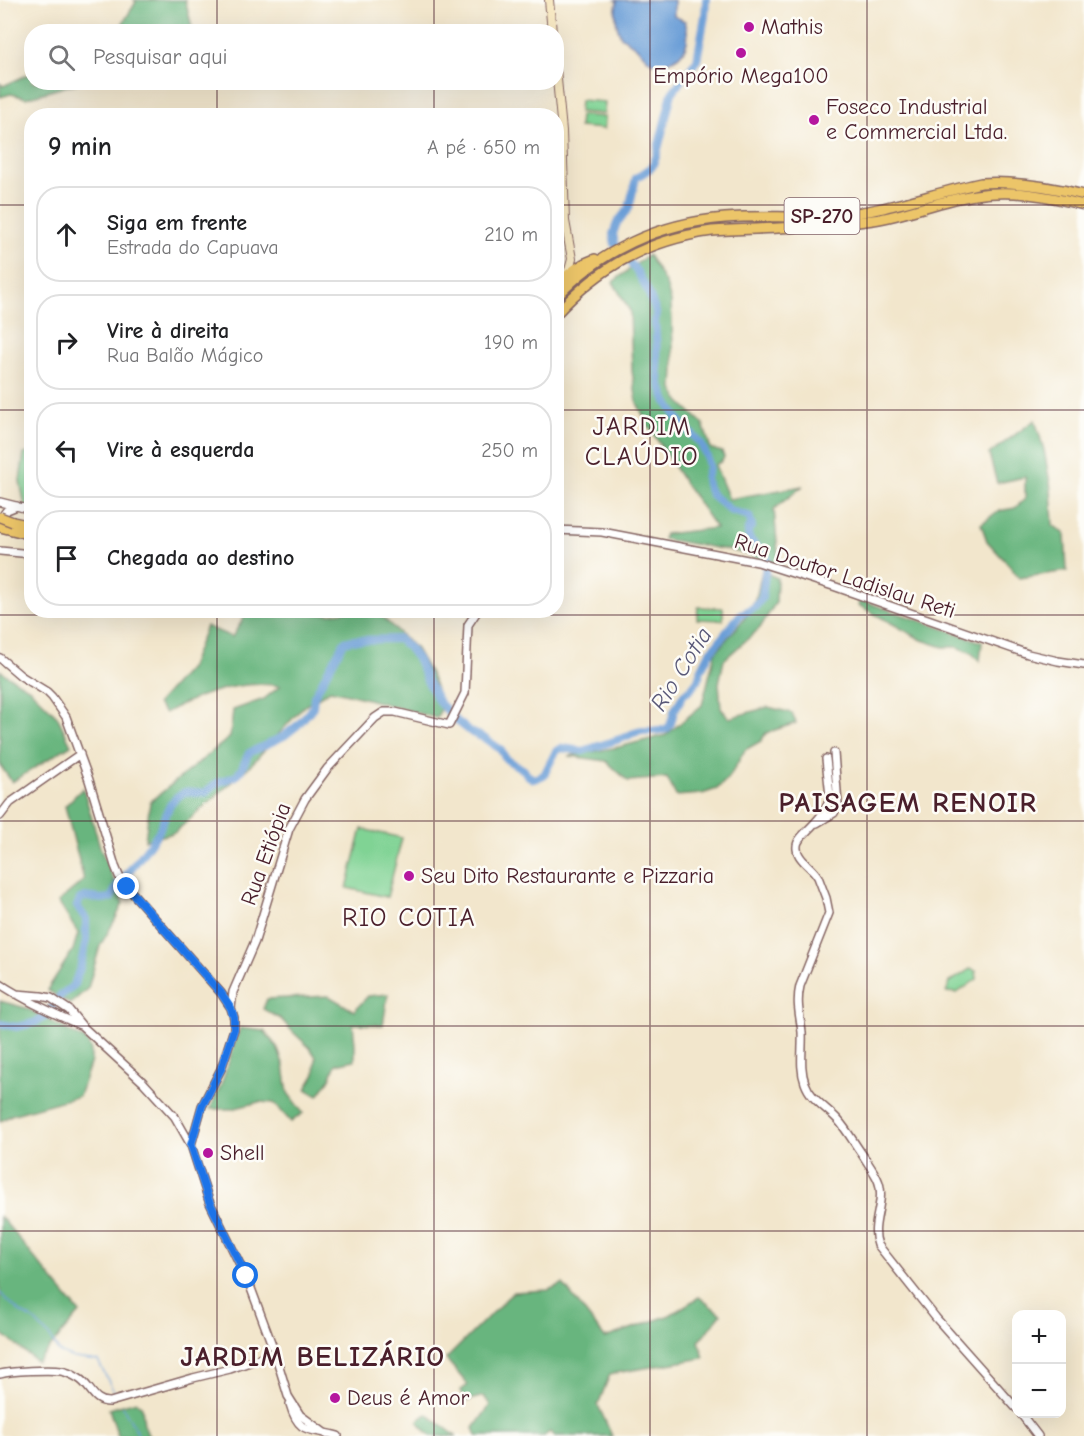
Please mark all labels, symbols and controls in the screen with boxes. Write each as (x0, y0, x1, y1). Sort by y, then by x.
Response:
place label: Mathis (761, 14, 823, 40)
marker: Mathis (742, 20, 756, 34)
search box (24, 24, 564, 90)
icon: search (45, 41, 78, 74)
text: Pesquisar aqui (93, 44, 228, 70)
marker: Empório Mega100 (734, 46, 748, 60)
place label: Empório Mega100 (653, 63, 829, 89)
place label: Foseco Industrial e Commercial Ltda. (826, 94, 1007, 145)
marker: Foseco Industrial e Commercial Ltda. (807, 113, 821, 127)
text: 9 min (48, 132, 112, 162)
text: A pé · 650 m (427, 136, 540, 159)
road number: SP-270 (784, 198, 860, 234)
text: Siga em frente (107, 210, 247, 236)
icon: ahead (50, 218, 83, 251)
text: 210 m (484, 223, 538, 246)
text: Estrada do Capuava (107, 236, 278, 259)
text: Vire à direita (107, 318, 229, 344)
icon: right (50, 326, 83, 359)
text: 190 m (484, 331, 538, 354)
text: Rua Balão Mágico (107, 344, 263, 367)
district label: JARDIM CLAÚDIO (585, 412, 699, 472)
icon: left (50, 434, 83, 467)
text: Vire à esquerda (107, 437, 255, 463)
text: 250 m (481, 439, 538, 462)
street label: Rua Doutor Ladislau Reti (731, 528, 959, 624)
icon: arrive (50, 542, 83, 575)
text: Chegada ao destino (107, 545, 294, 571)
water label: Rio Cotia (644, 622, 718, 716)
district label: PAISAGEM RENOIR (779, 787, 1037, 819)
street label: Rua Etiópia (235, 799, 297, 909)
place label: Seu Dito Restaurante e Pizzaria (421, 863, 714, 889)
marker: Seu Dito Restaurante e Pizzaria (402, 869, 416, 883)
route end (113, 873, 139, 899)
district label: RIO COTIA (342, 903, 476, 933)
place label: Shell (220, 1140, 265, 1166)
marker: Shell (201, 1146, 215, 1160)
route start (232, 1262, 258, 1288)
map controls (1012, 1310, 1066, 1418)
button: + (1012, 1310, 1066, 1364)
district label: JARDIM BELIZÁRIO (180, 1340, 446, 1373)
button: − (1012, 1364, 1066, 1418)
place label: Deus é Amor (347, 1385, 470, 1411)
marker: Deus é Amor (328, 1391, 342, 1405)

